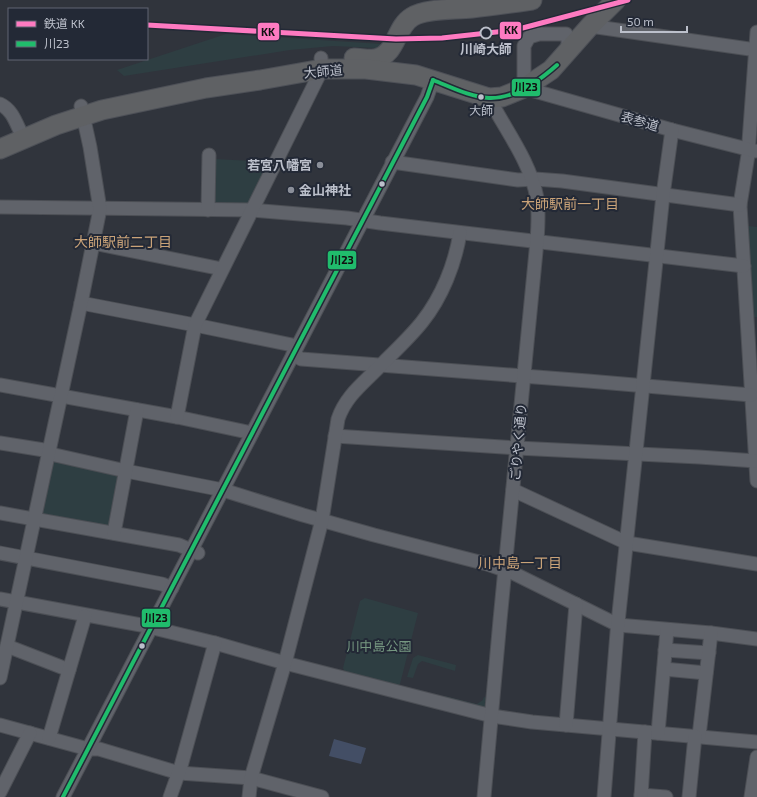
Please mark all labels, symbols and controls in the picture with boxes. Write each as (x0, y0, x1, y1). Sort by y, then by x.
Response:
legend (8, 8, 148, 60)
scale bar (621, 8, 687, 34)
text: 50 m (627, 14, 654, 28)
text: 鉄道 KK (44, 16, 85, 30)
line badge: KK (499, 21, 522, 40)
line badge: KK (257, 22, 280, 41)
text: KK (504, 23, 518, 36)
text: KK (261, 25, 275, 38)
marker: 川崎大師 (479, 26, 493, 40)
text: 川23 (44, 36, 69, 50)
place label: 川崎大師 (460, 41, 512, 57)
street label: 大師道 (303, 61, 343, 81)
line badge: 川23 (511, 78, 541, 97)
text: 川23 (514, 80, 538, 93)
marker: 大師 (476, 92, 486, 102)
place label: 大師 (469, 103, 493, 117)
street label: 表参道 (619, 108, 661, 134)
place label: 若宮八幡宮 (247, 157, 312, 173)
marker: 若宮八幡宮 (315, 160, 325, 170)
unlabelled marker (377, 179, 387, 189)
place label: 金山神社 (299, 182, 351, 198)
marker: 金山神社 (286, 185, 296, 195)
district label: 大師駅前一丁目 (521, 195, 619, 212)
district label: 大師駅前二丁目 (74, 233, 172, 250)
line badge: 川23 (327, 250, 357, 270)
text: 川23 (330, 253, 354, 266)
street label: ごりやく通り (507, 402, 529, 482)
district label: 川中島一丁目 (478, 554, 562, 571)
line badge: 川23 (141, 608, 171, 628)
text: 川23 (144, 611, 168, 624)
park label: 川中島公園 (346, 638, 412, 654)
unlabelled marker (137, 641, 147, 651)

